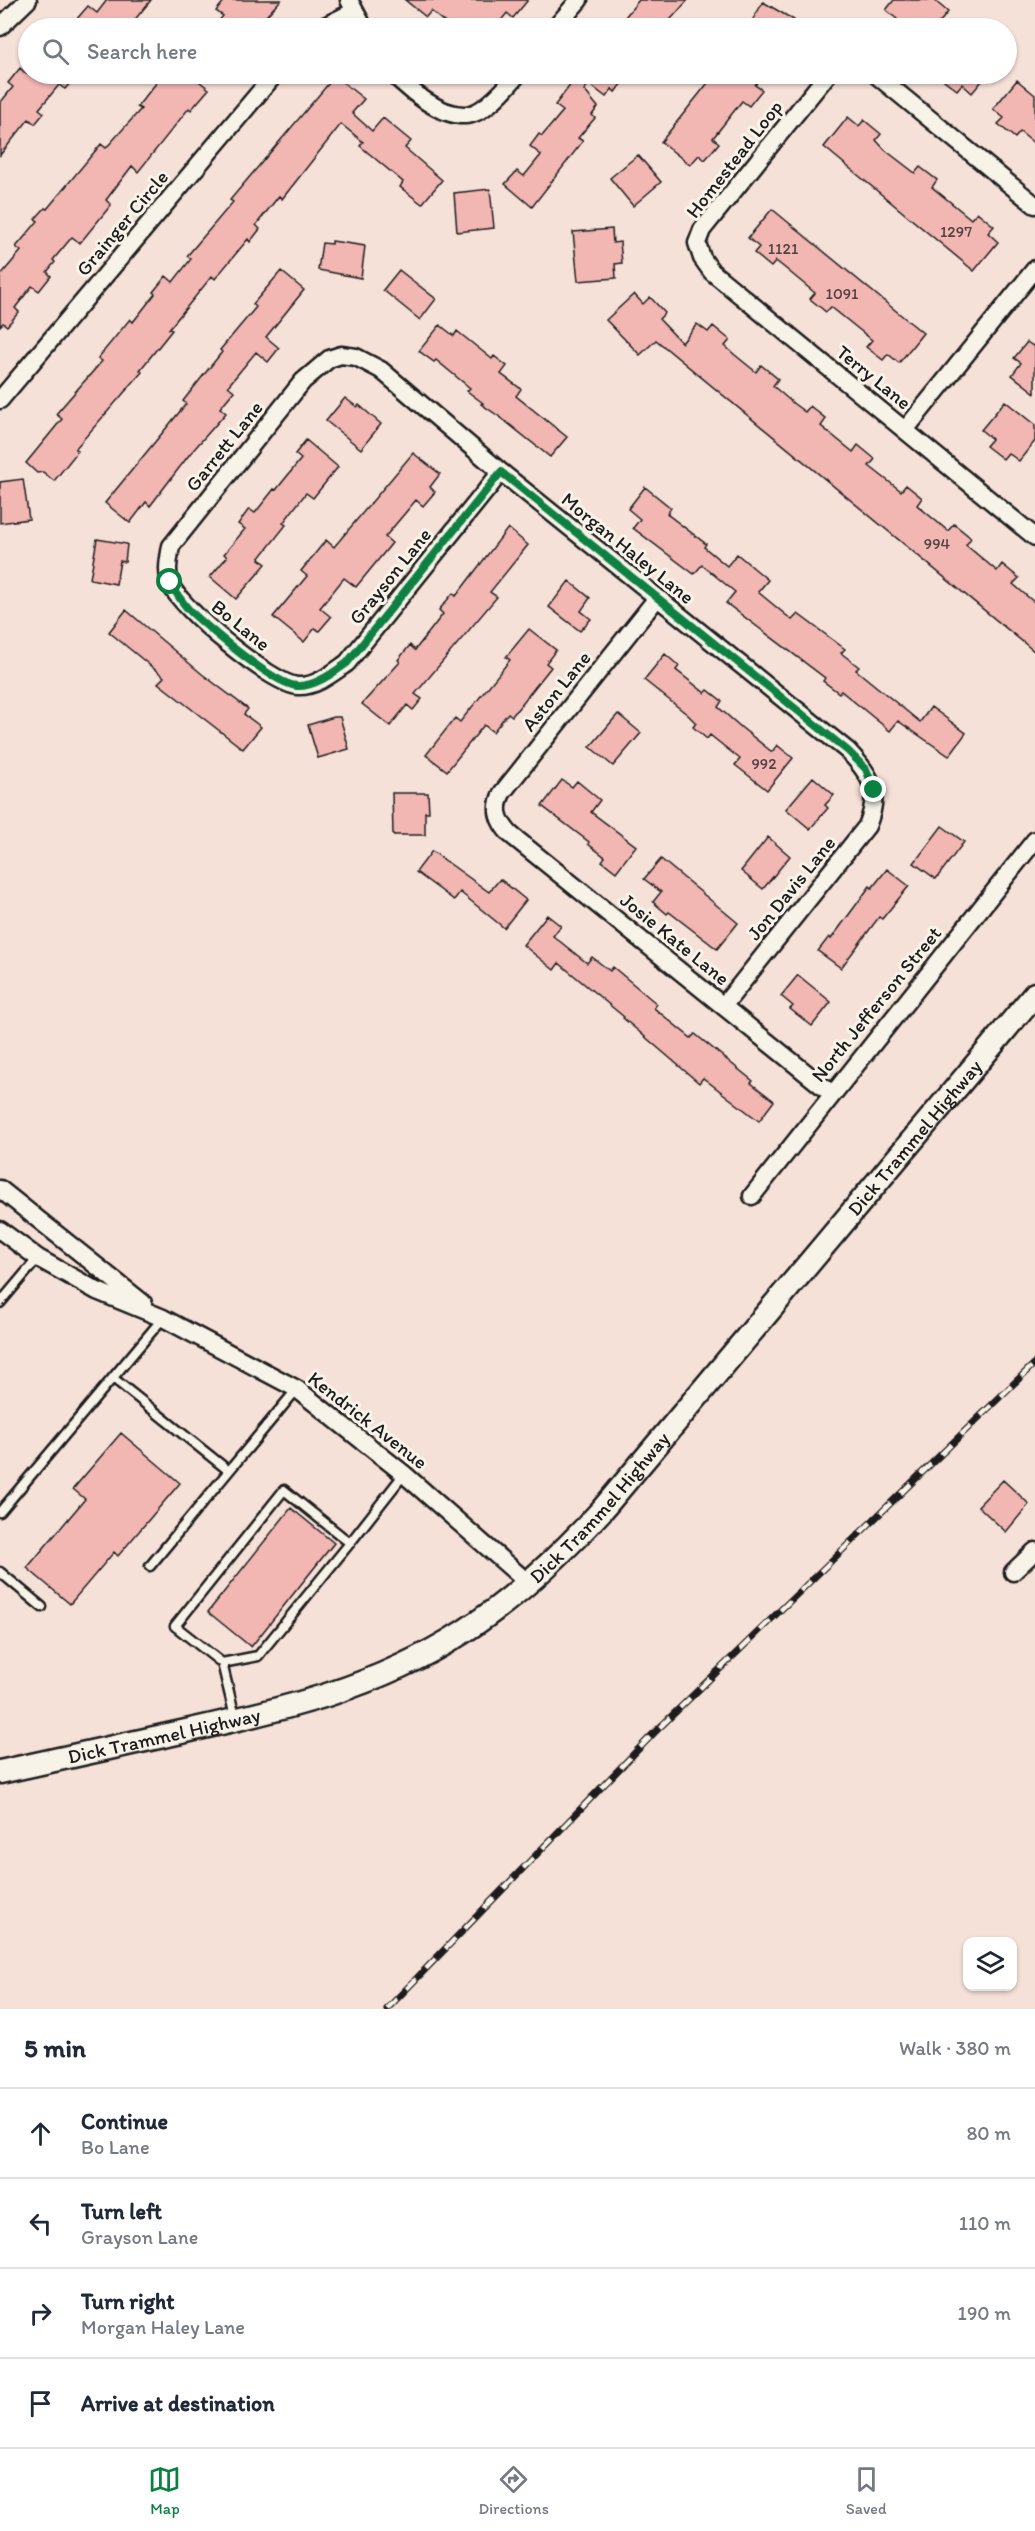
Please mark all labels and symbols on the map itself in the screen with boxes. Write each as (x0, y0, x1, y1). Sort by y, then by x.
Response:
street label: Homestead Loop (681, 95, 787, 223)
street label: Grainger Circle (71, 165, 173, 281)
house number: 1297 (940, 222, 972, 241)
house number: 1121 (768, 239, 799, 258)
house number: 1091 (825, 284, 859, 303)
street label: Terry Lane (832, 340, 916, 414)
street label: Garrett Lane (180, 396, 268, 496)
street label: Morgan Haley Lane (557, 487, 699, 609)
street label: Grayson Lane (344, 523, 436, 629)
house number: 994 (924, 534, 951, 553)
route start (156, 568, 182, 594)
street label: Bo Lane (207, 594, 275, 656)
street label: Aston Lane (516, 646, 596, 736)
house number: 992 (751, 754, 777, 773)
route end (860, 776, 886, 802)
street label: Jon Davis Lane (742, 831, 840, 945)
street label: Josie Kate Lane (616, 888, 734, 990)
street label: North Jefferson Street (806, 921, 946, 1087)
street label: Dick Trammel Highway (842, 1054, 987, 1221)
street label: Kendrick Avenue (304, 1366, 432, 1474)
street label: Dick Trammel Highway (525, 1426, 675, 1588)
street label: Dick Trammel Highway (66, 1702, 263, 1769)

